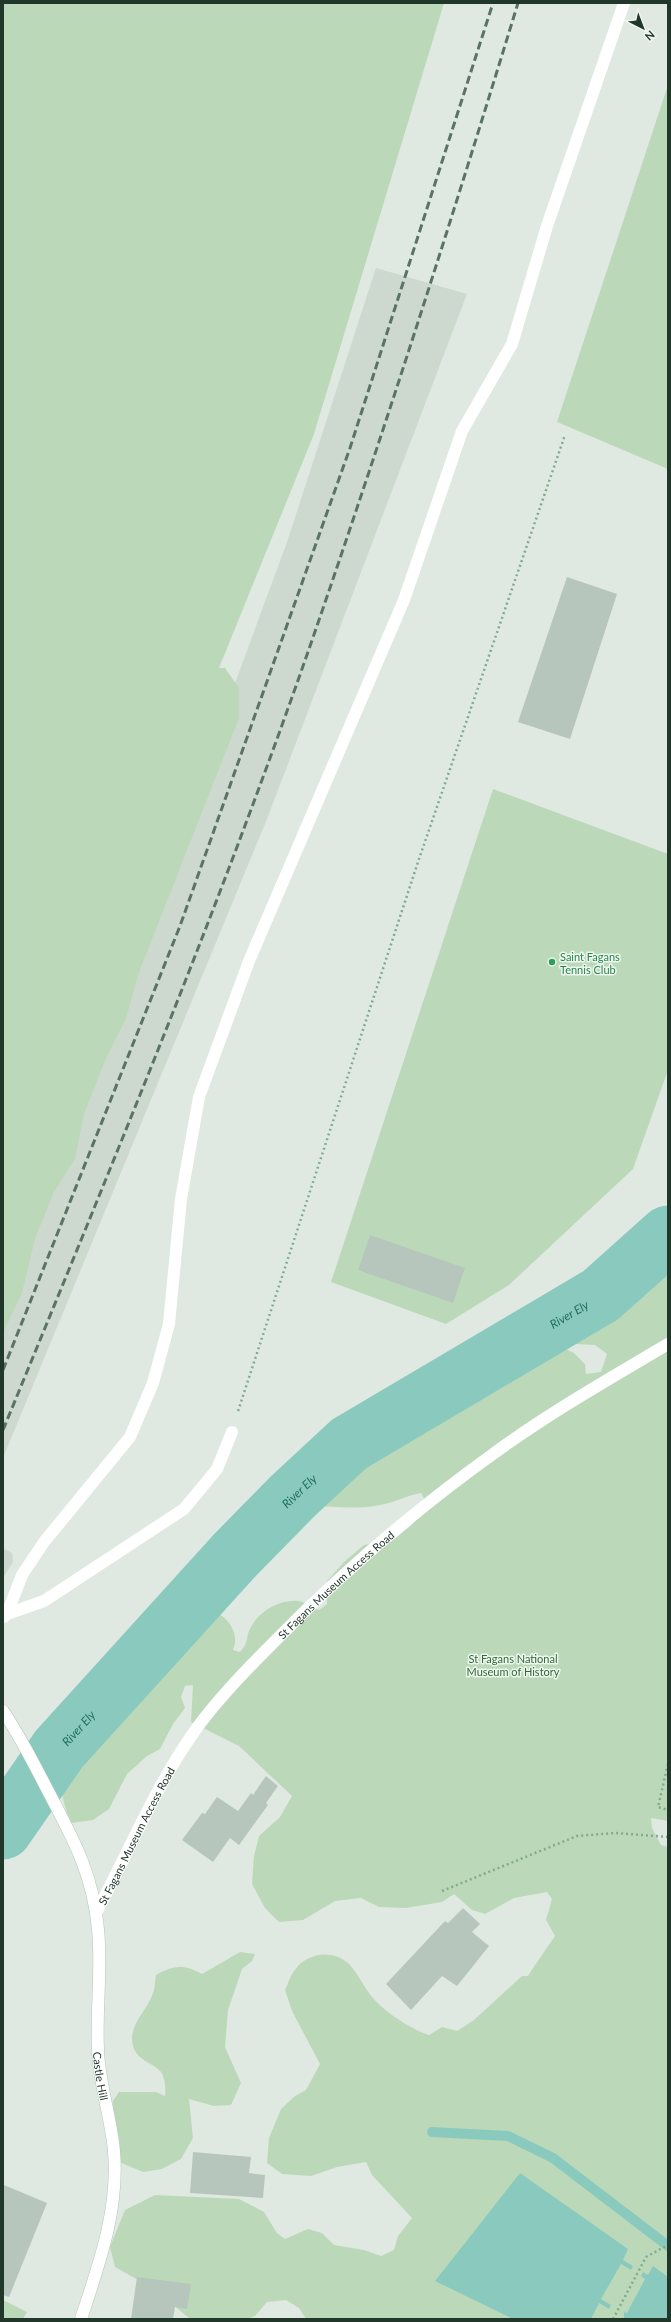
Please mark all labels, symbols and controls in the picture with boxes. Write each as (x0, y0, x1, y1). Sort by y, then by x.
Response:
north arrow (623, 8, 663, 48)
text: N (643, 28, 658, 43)
place label: Saint Fagans Tennis Club (560, 950, 620, 976)
marker: Saint Fagans Tennis Club (547, 957, 557, 967)
water label: River Ely (547, 1297, 591, 1331)
water label: River Ely (278, 1470, 320, 1511)
street label: St Fagans Museum Access Road (275, 1528, 396, 1641)
park label: St Fagans National Museum of History (467, 1652, 560, 1678)
water label: River Ely (58, 1707, 98, 1749)
street label: St Fagans Museum Access Road (95, 1764, 177, 1907)
street label: Castle Hill (92, 2051, 112, 2101)

